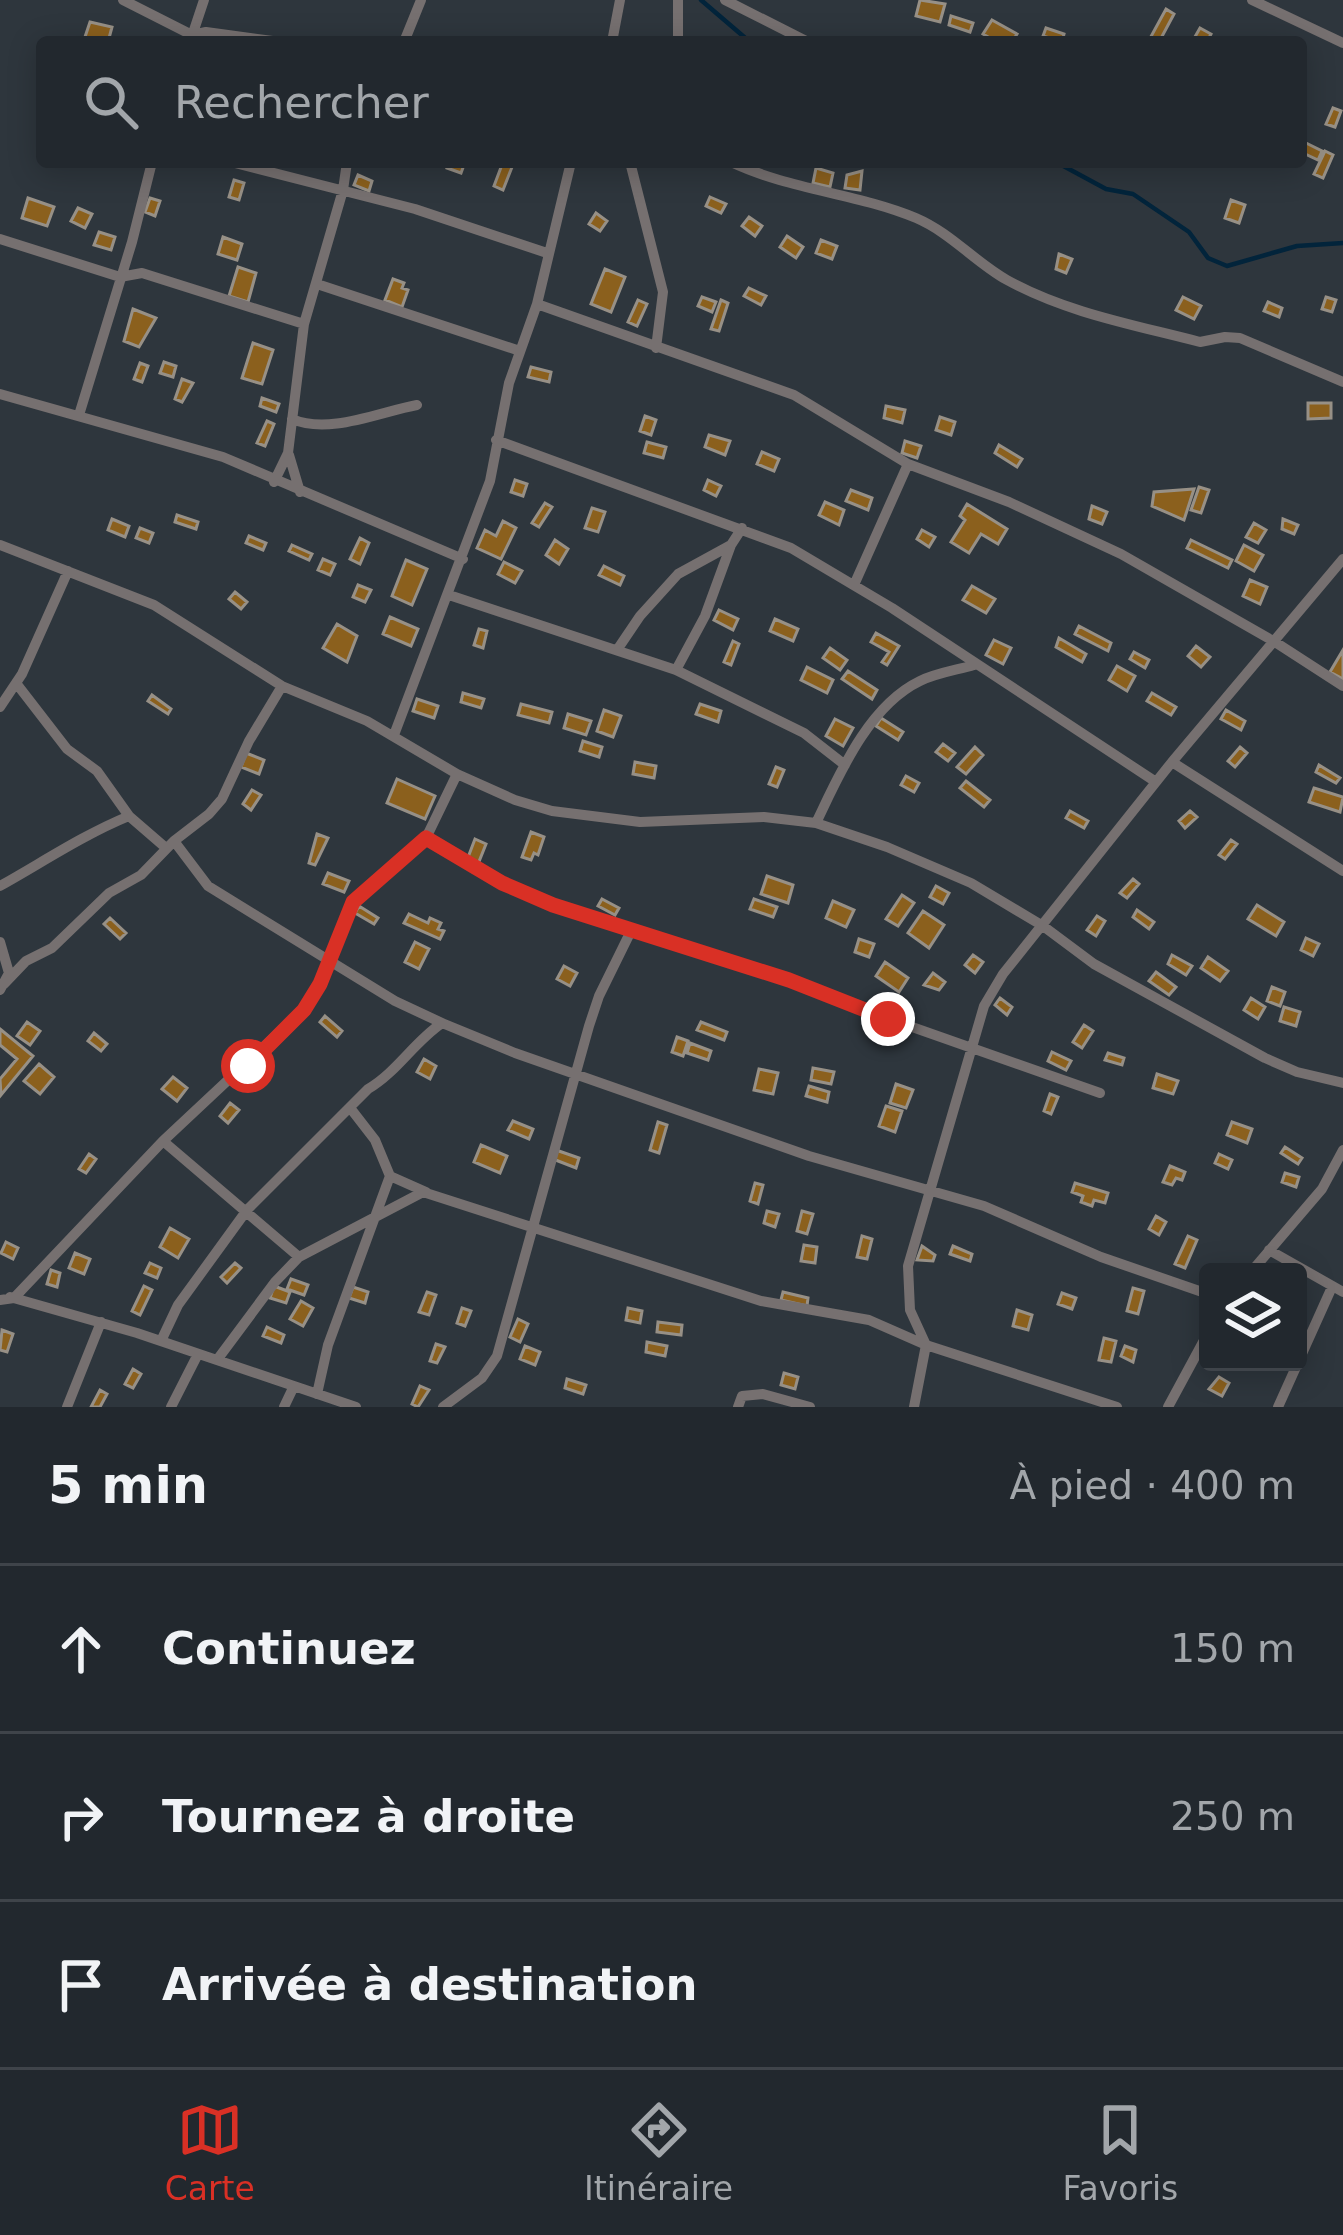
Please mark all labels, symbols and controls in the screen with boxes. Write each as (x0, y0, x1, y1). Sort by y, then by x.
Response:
search box (36, 36, 1307, 168)
icon: search (78, 69, 144, 135)
text: Rechercher (174, 76, 429, 129)
route end (861, 992, 915, 1046)
route start (221, 1039, 275, 1093)
map controls (1199, 1263, 1307, 1371)
button: layers (1199, 1263, 1307, 1371)
text: 5 min (48, 1456, 208, 1515)
text: À pied · 400 m (1010, 1463, 1295, 1508)
icon: ahead (48, 1616, 114, 1682)
text: Continuez (162, 1622, 416, 1675)
text: 150 m (1170, 1626, 1295, 1671)
icon: right (48, 1784, 114, 1850)
text: Tournez à droite (162, 1790, 575, 1843)
text: 250 m (1170, 1794, 1295, 1839)
icon: arrive (48, 1952, 114, 2018)
text: Arrivée à destination (162, 1958, 697, 2011)
tab: Carte (165, 2097, 255, 2208)
tab: Itinéraire (584, 2097, 733, 2208)
tab: Favoris (1062, 2097, 1178, 2208)

